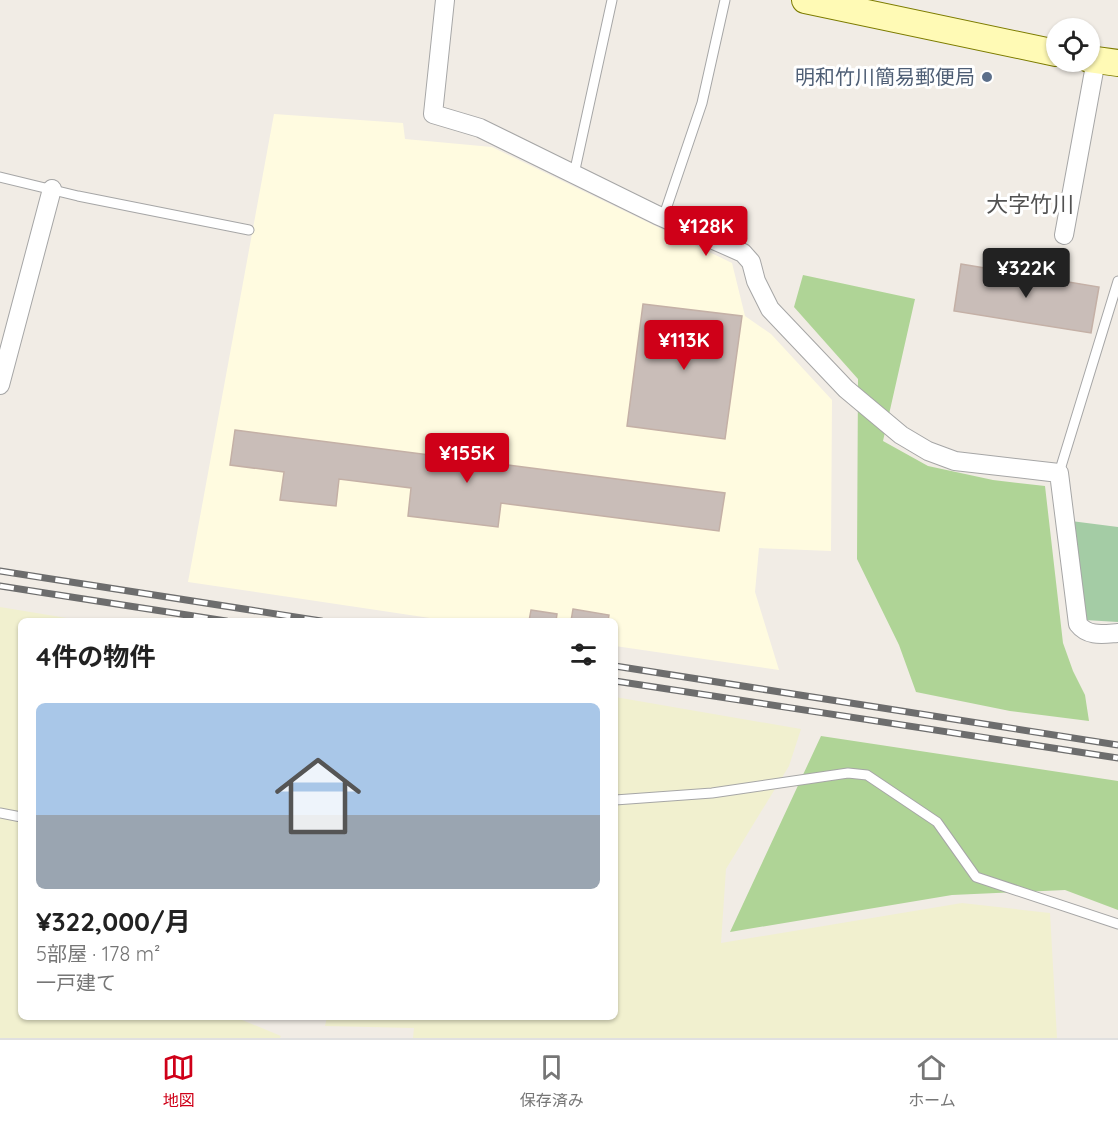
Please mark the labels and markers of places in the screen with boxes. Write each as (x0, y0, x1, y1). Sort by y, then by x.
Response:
place label: 明和竹川簡易郵便局 (795, 64, 975, 89)
marker: 明和竹川簡易郵便局 (980, 70, 994, 84)
pin: ¥128K (664, 206, 748, 257)
pin: ¥322K (984, 248, 1068, 299)
pin: ¥113K (642, 320, 726, 371)
pin: ¥155K (425, 433, 509, 484)

